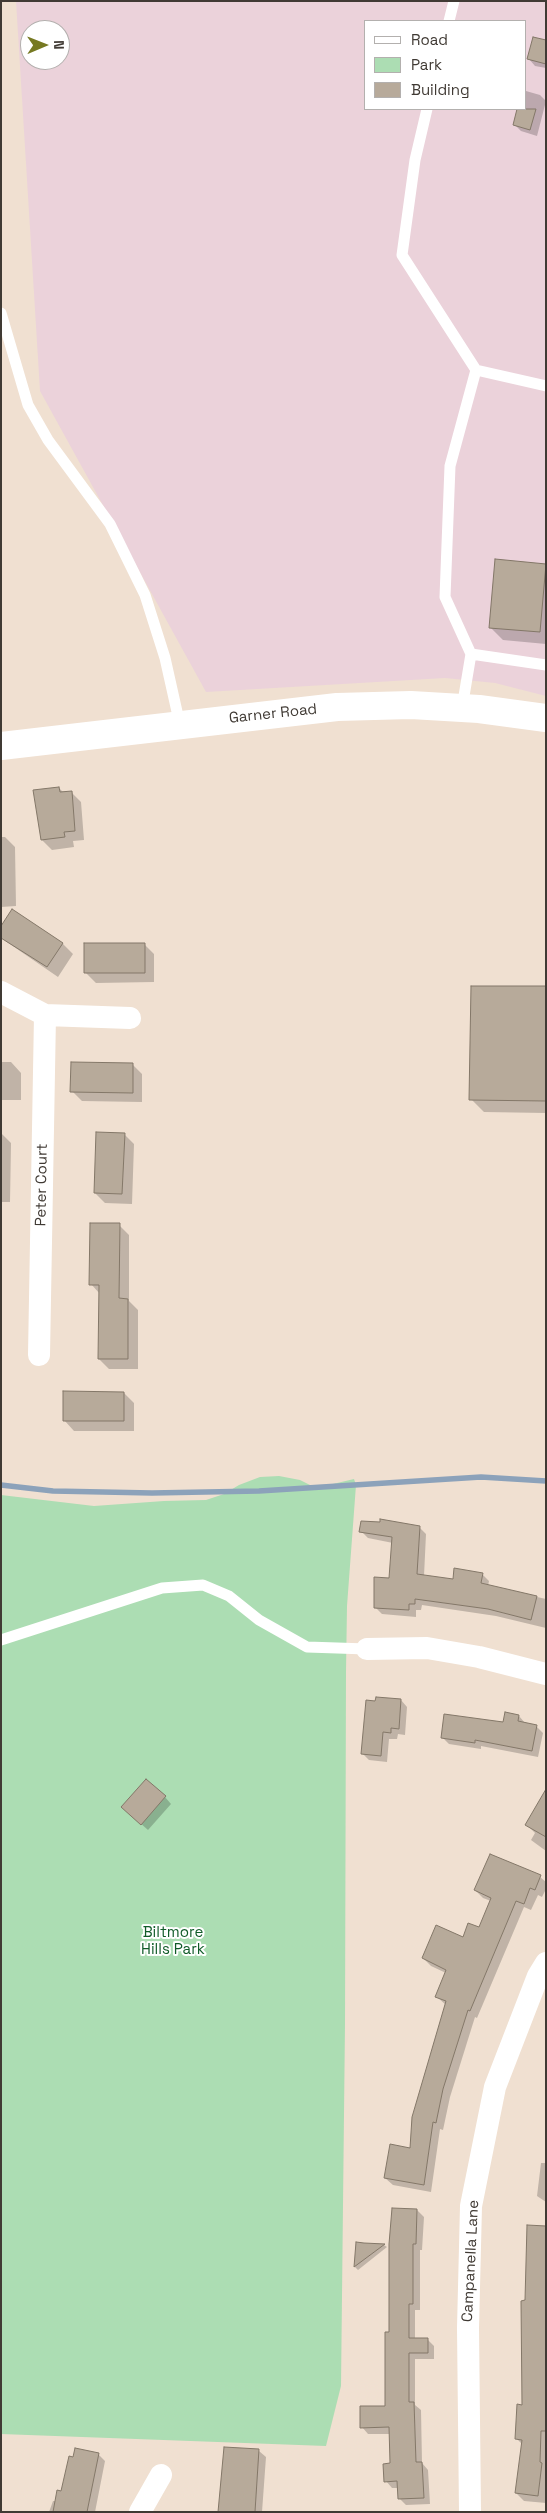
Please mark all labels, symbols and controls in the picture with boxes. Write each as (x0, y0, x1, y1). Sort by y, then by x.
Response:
north arrow (20, 20, 70, 70)
legend (364, 20, 527, 110)
text: Road (411, 30, 448, 49)
text: N (50, 40, 68, 50)
text: Park (411, 55, 442, 74)
text: Building (411, 80, 470, 99)
street label: Garner Road (228, 700, 318, 728)
street label: Peter Court (32, 1143, 52, 1227)
park label: Biltmore Hills Park (141, 1924, 205, 1959)
street label: Campanella Lane (459, 2199, 483, 2323)

